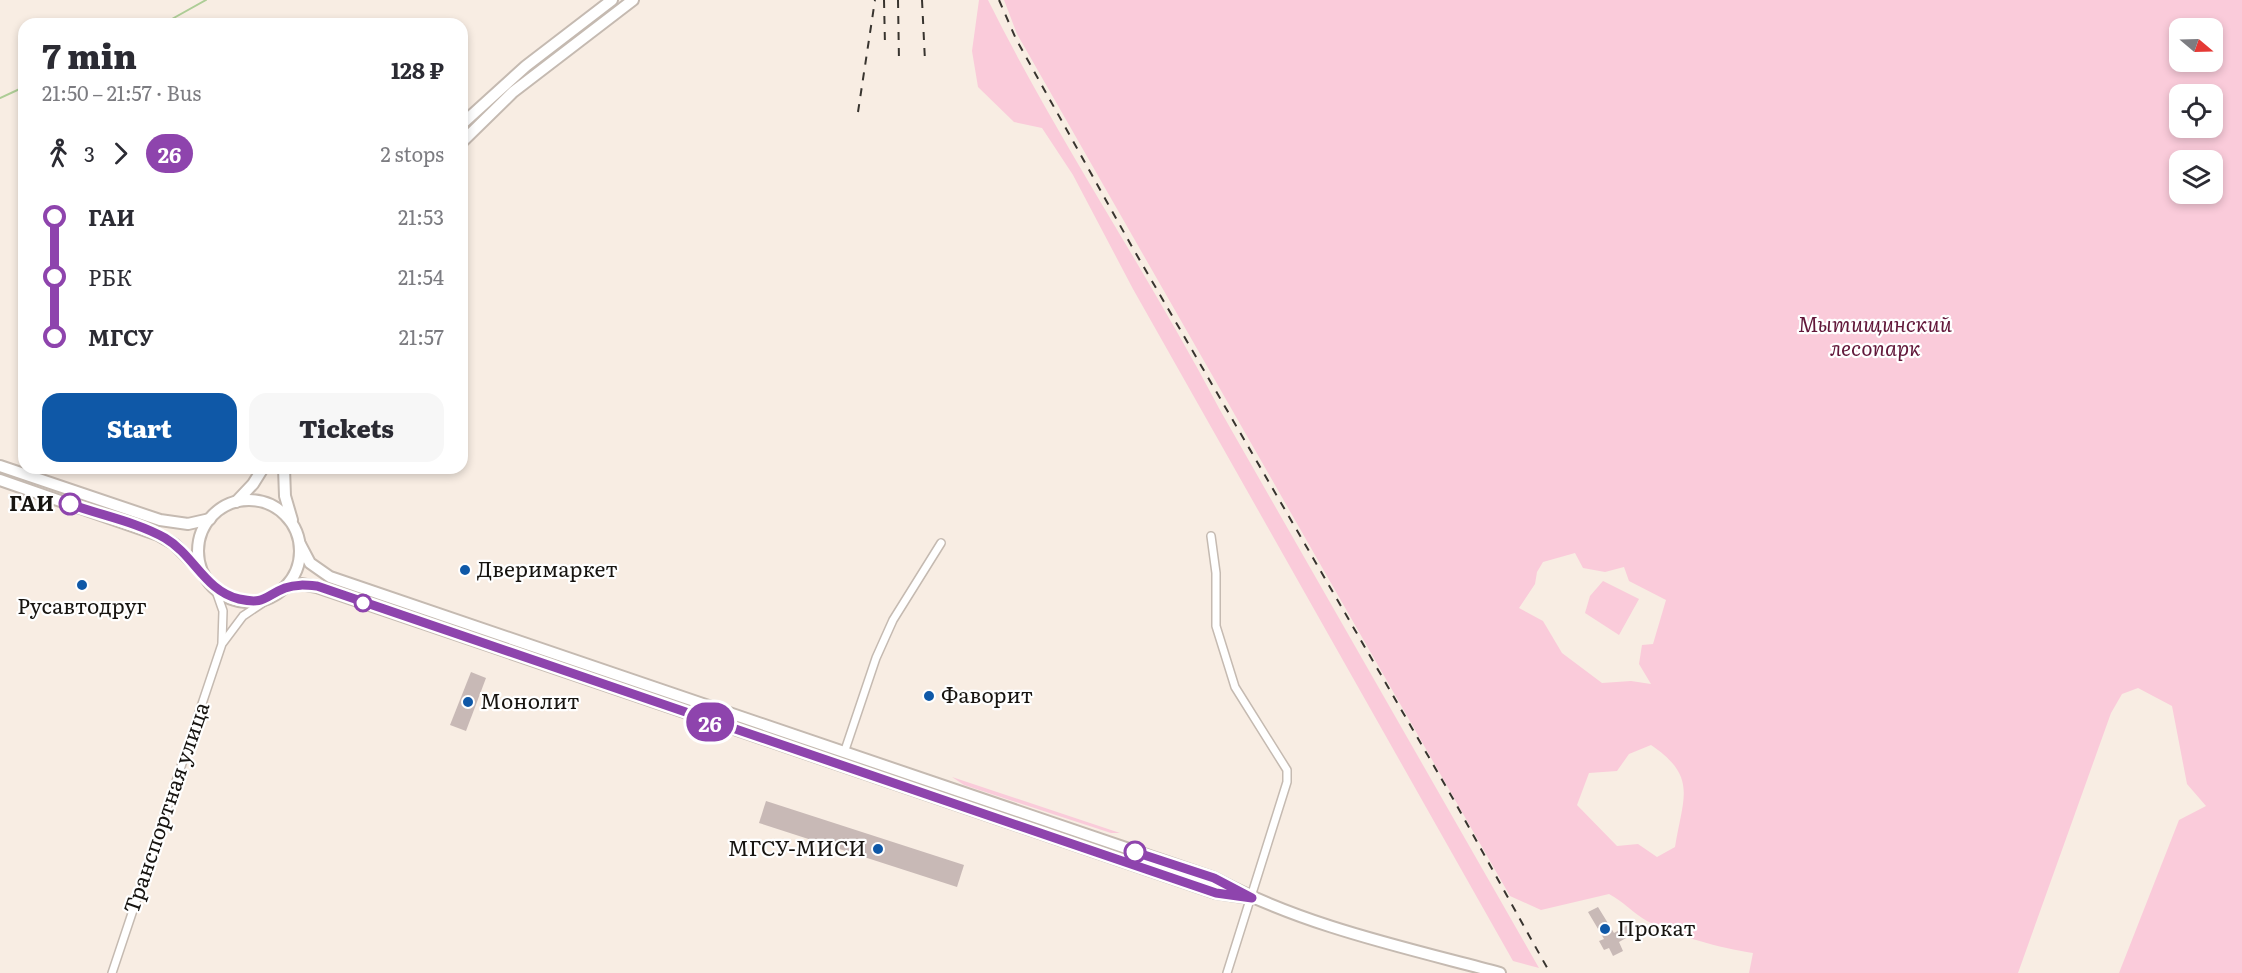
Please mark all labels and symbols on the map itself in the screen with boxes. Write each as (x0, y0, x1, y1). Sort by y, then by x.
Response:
north arrow (2169, 18, 2223, 72)
park label: Мытищинский лесопарк (1798, 307, 1952, 362)
place label: ГАИ (9, 486, 54, 517)
marker: ГАИ (59, 493, 81, 515)
place label: Дверимаркет (477, 552, 618, 583)
marker: Дверимаркет (458, 563, 472, 577)
marker: Русавтодруг (75, 578, 89, 592)
place label: Русавтодруг (17, 589, 147, 620)
unlabelled marker (354, 594, 372, 612)
place label: Фаворит (941, 678, 1033, 709)
place label: Монолит (480, 684, 579, 715)
marker: Фаворит (922, 689, 936, 703)
marker: Монолит (461, 695, 475, 709)
street label: Транспортная улица (114, 696, 216, 917)
line badge: 26 (683, 702, 737, 742)
place label: МГСУ-МИСИ (728, 831, 866, 862)
unlabelled marker (1124, 841, 1146, 863)
marker: МГСУ-МИСИ (871, 842, 885, 856)
place label: Прокат (1617, 911, 1696, 942)
marker: Прокат (1598, 922, 1612, 936)

